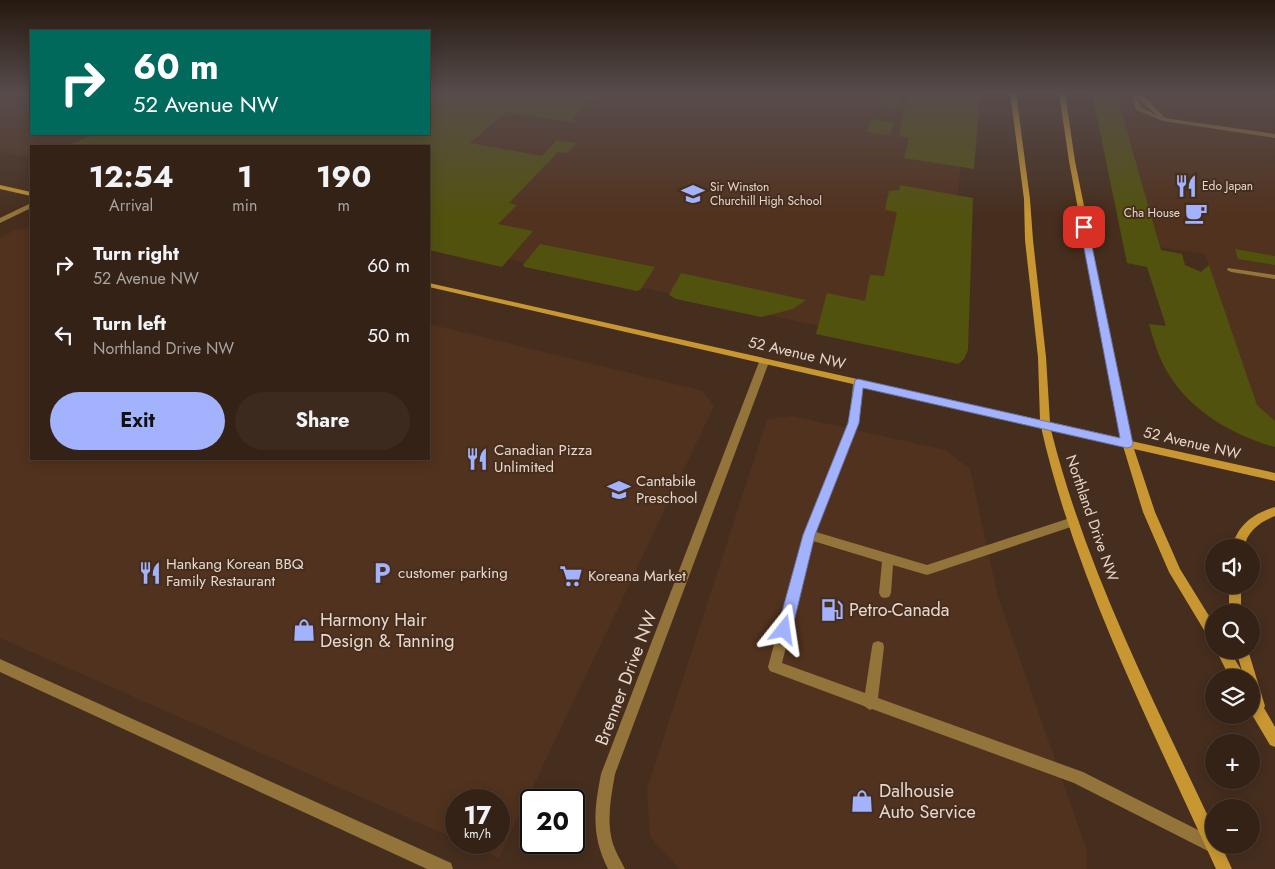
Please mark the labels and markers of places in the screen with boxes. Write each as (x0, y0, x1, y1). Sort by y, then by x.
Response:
restaurant icon: Edo Japan (1173, 173, 1199, 199)
place label: Edo Japan (1202, 177, 1253, 195)
place label: Sir Winston Churchill High School (710, 178, 822, 210)
school or university icon: Sir Winston Churchill High School (680, 181, 706, 207)
cafe icon: Cha House (1183, 200, 1209, 226)
place label: Cha House (1124, 204, 1180, 222)
pin (1063, 206, 1105, 248)
place label: Canadian Pizza Unlimited (494, 439, 592, 478)
restaurant icon: Canadian Pizza Unlimited (464, 446, 490, 472)
place label: Cantabile Preschool (636, 470, 698, 509)
school or university icon: Cantabile Preschool (606, 477, 632, 503)
place label: Hankang Korean BBQ Family Restaurant (166, 553, 304, 592)
restaurant icon: Hankang Korean BBQ Family Restaurant (137, 560, 163, 586)
parking icon: customer parking (369, 560, 395, 586)
place label: customer parking (398, 562, 508, 584)
supermarket icon: Koreana Market (558, 563, 584, 589)
place label: Koreana Market (588, 565, 686, 587)
fuel station icon: Petro-Canada (819, 597, 845, 623)
place label: Petro-Canada (849, 597, 949, 623)
place label: Harmony Hair Design & Tanning (320, 607, 455, 654)
shop icon: Harmony Hair Design & Tanning (291, 617, 317, 643)
place label: Dalhousie Auto Service (879, 778, 976, 825)
shop icon: Dalhousie Auto Service (849, 788, 875, 814)

